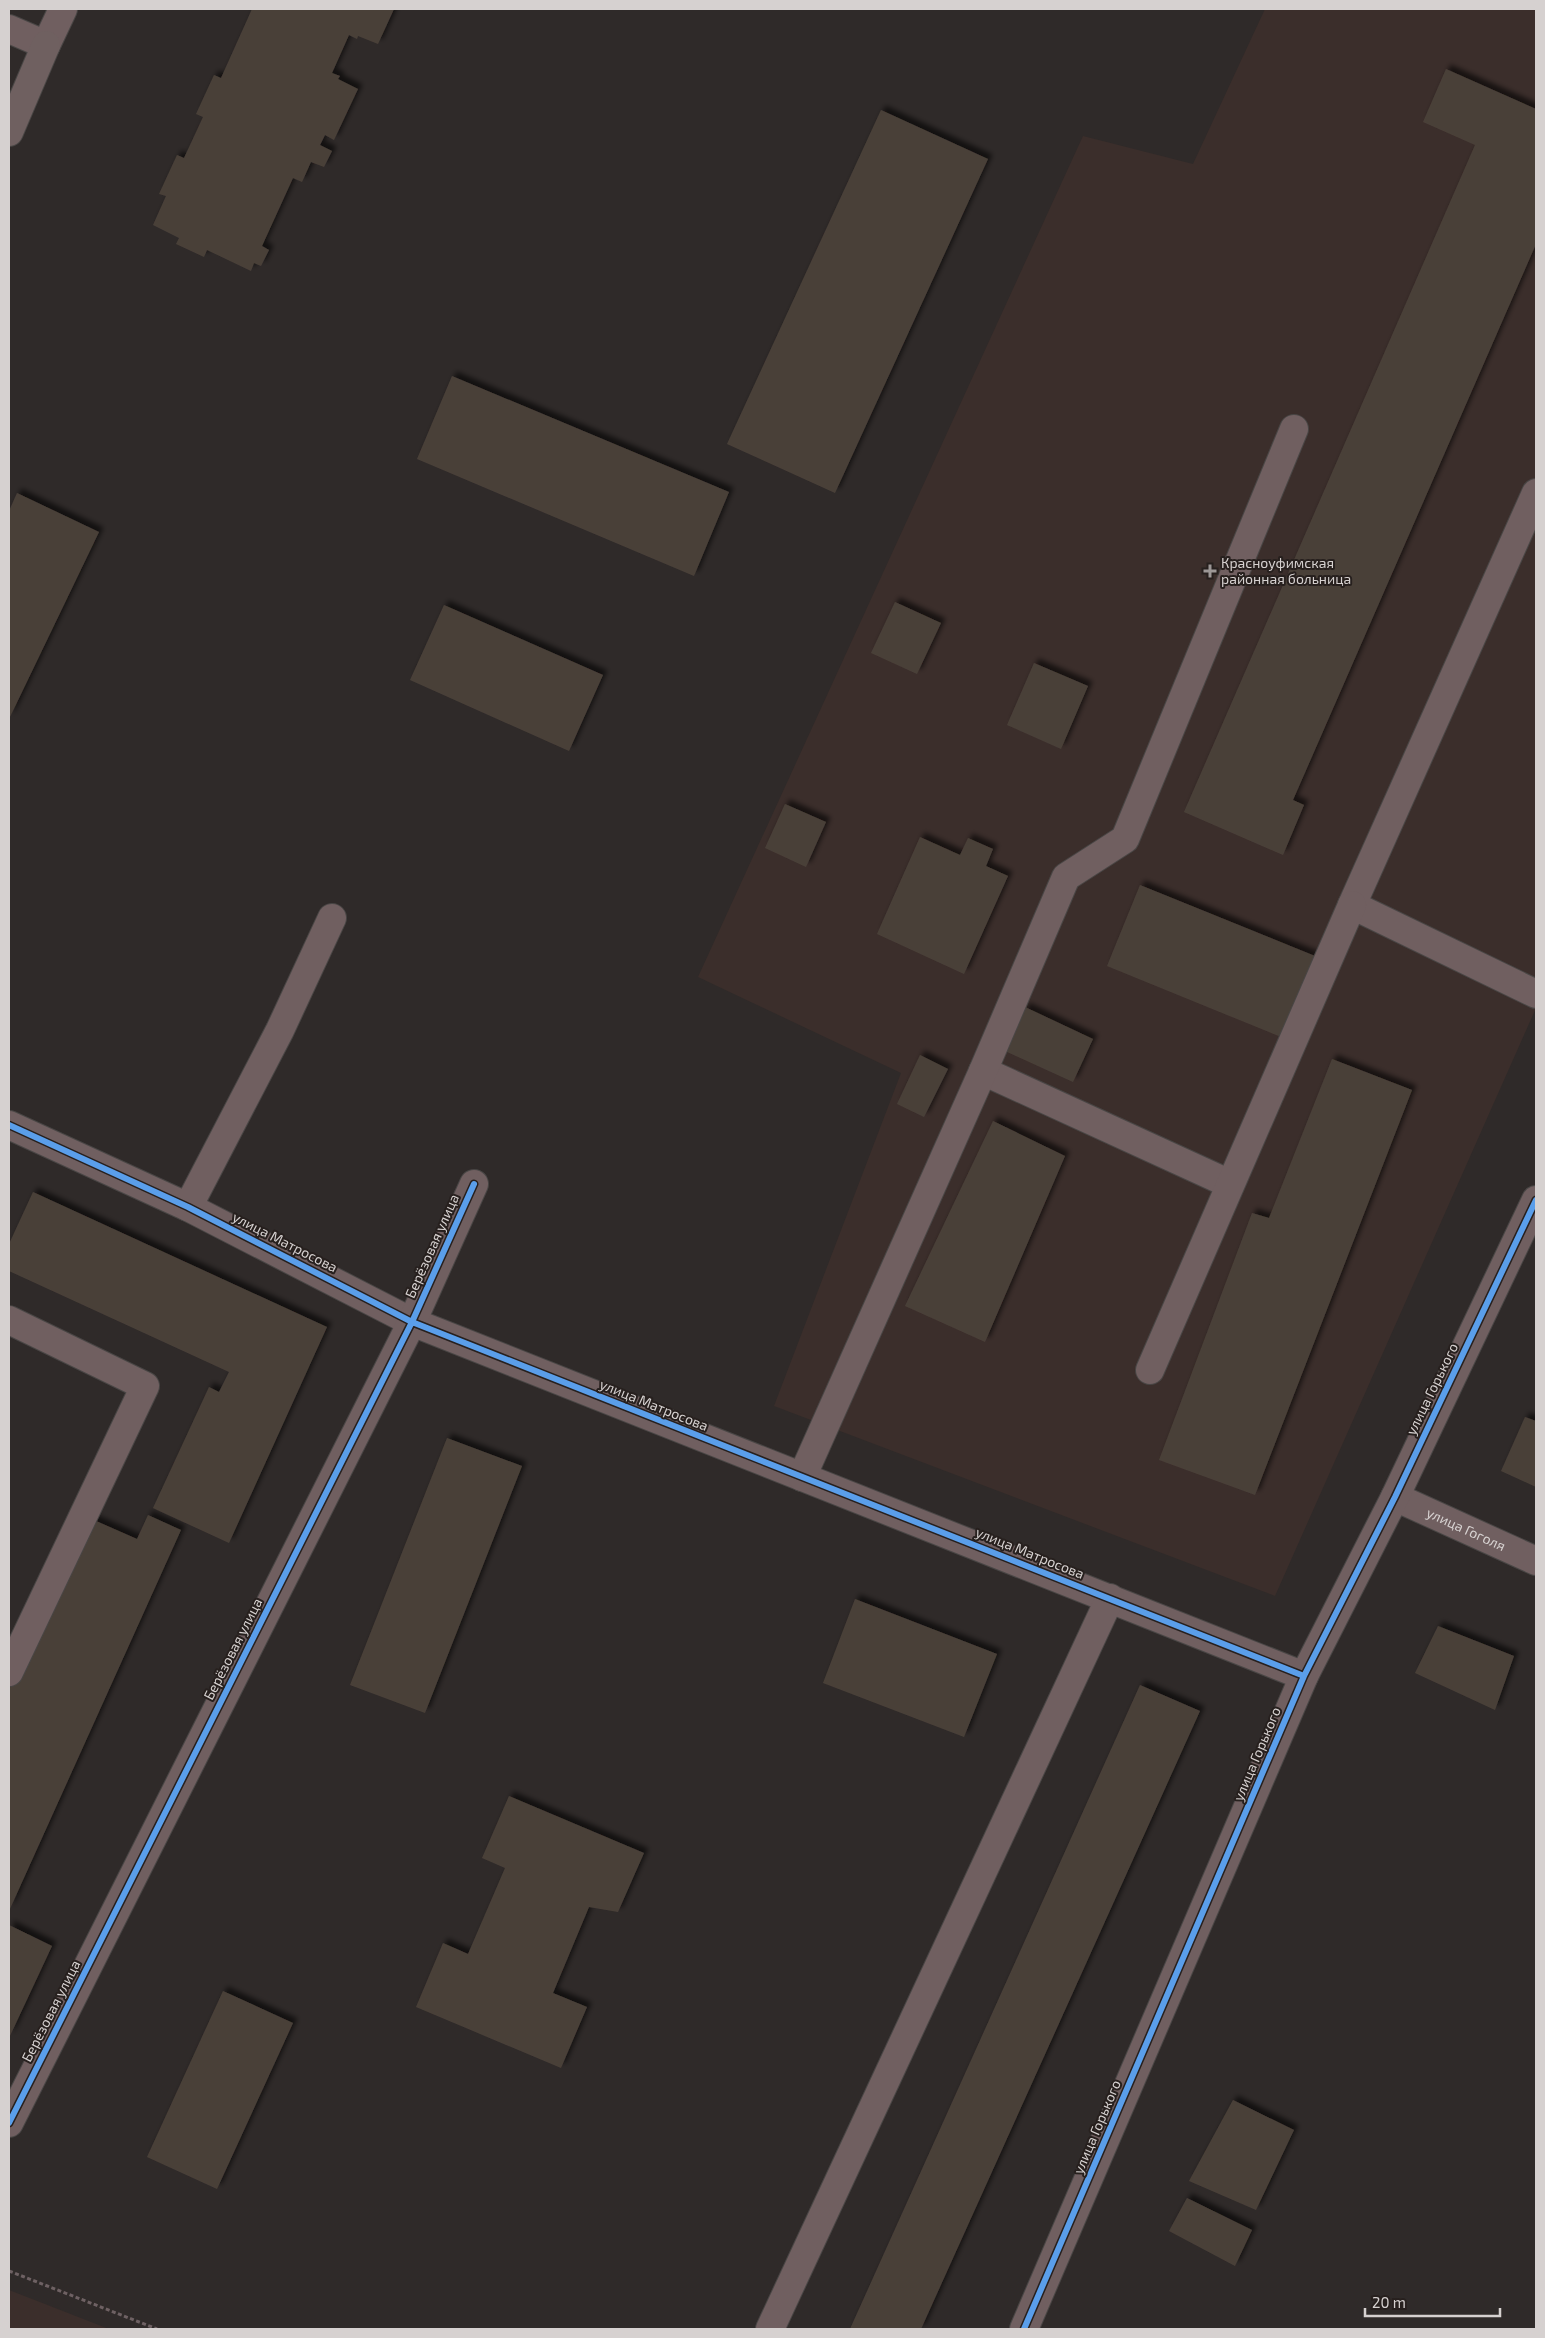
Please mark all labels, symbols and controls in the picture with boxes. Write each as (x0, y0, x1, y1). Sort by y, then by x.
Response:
place label: Красноуфимская районная больница (1221, 554, 1351, 587)
marker: Красноуфимская районная больница (1203, 564, 1217, 578)
street label: Берёзовая улица (401, 1191, 462, 1300)
street label: улица Матросова (230, 1208, 341, 1275)
street label: улица Горького (1402, 1340, 1461, 1438)
street label: улица Матросова (597, 1375, 711, 1434)
street label: улица Гоголя (1424, 1503, 1508, 1554)
street label: улица Матросова (973, 1523, 1087, 1582)
street label: Берёзовая улица (200, 1595, 266, 1702)
street label: улица Горького (1229, 1704, 1284, 1803)
street label: Берёзовая улица (18, 1957, 84, 2064)
street label: улица Горького (1069, 2077, 1124, 2176)
scale bar (1365, 2286, 1500, 2318)
text: 20 m (1372, 2293, 1406, 2311)

